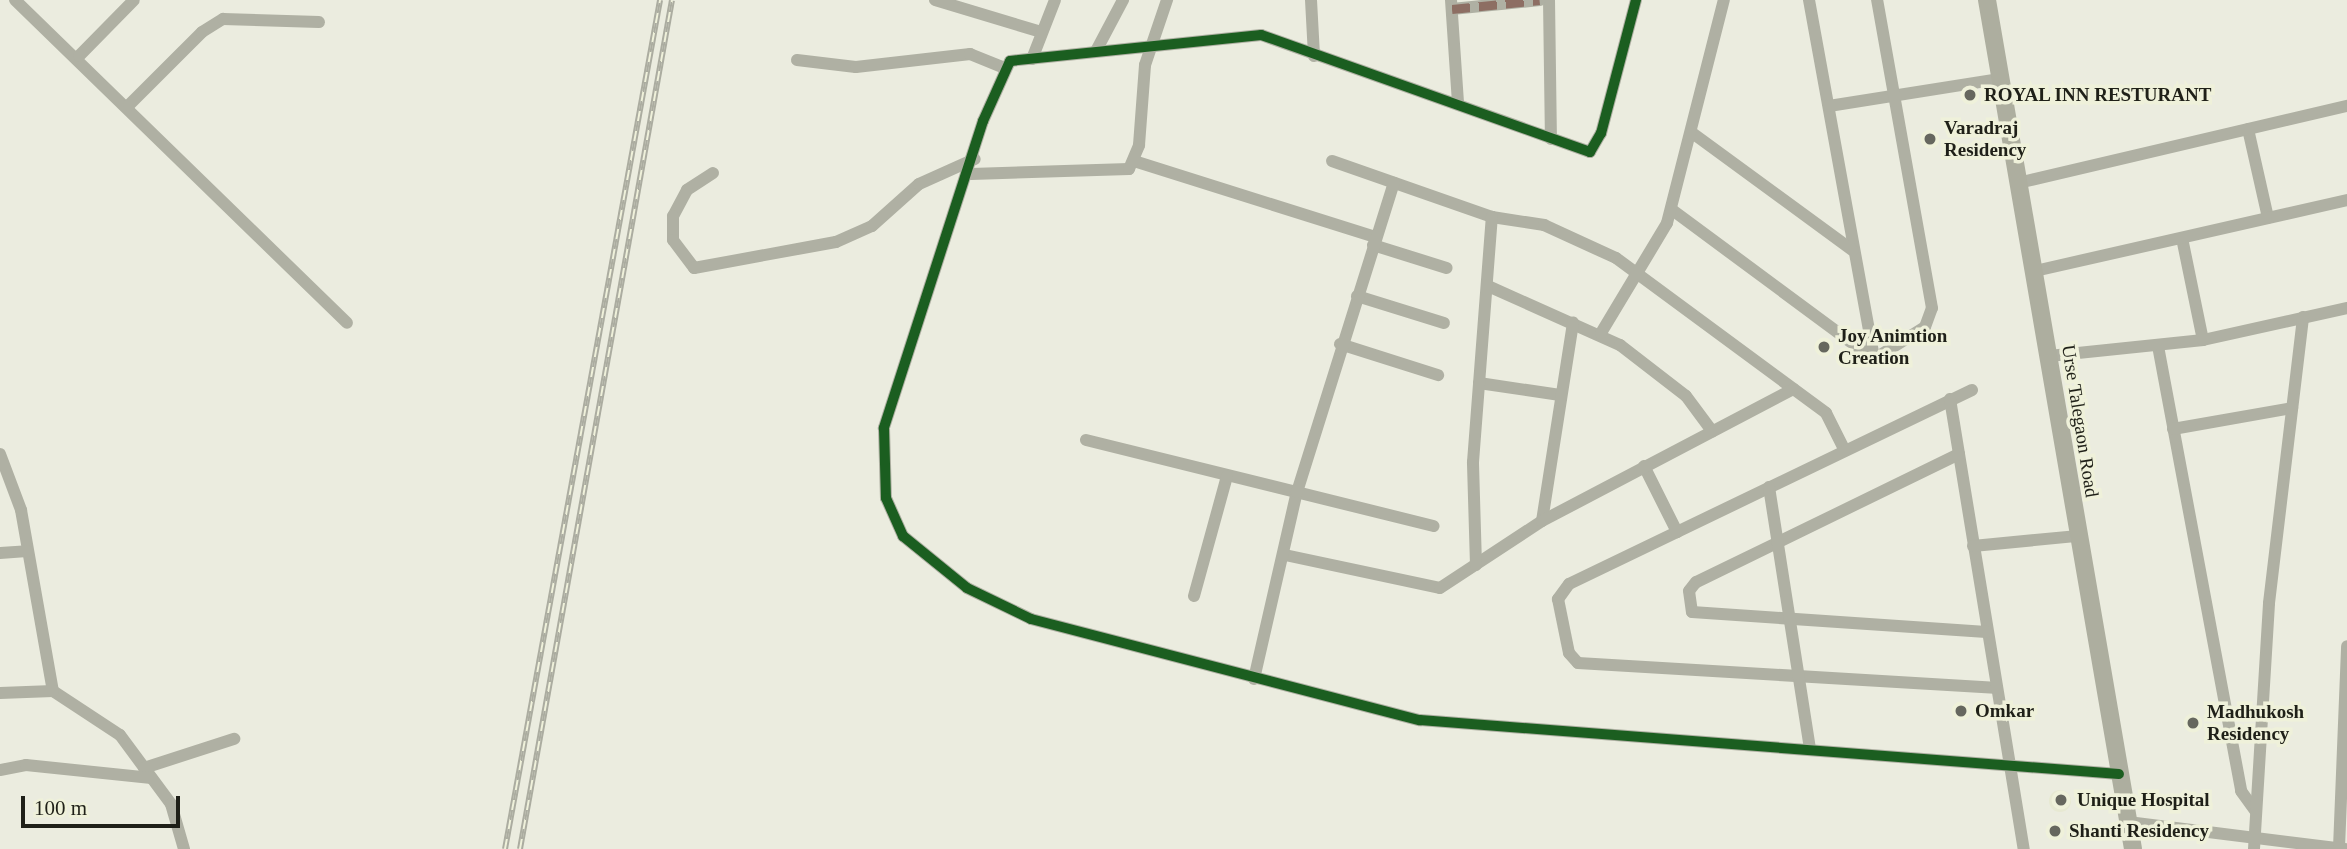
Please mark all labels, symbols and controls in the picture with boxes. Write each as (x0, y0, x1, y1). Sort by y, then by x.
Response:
place label: ROYAL INN RESTURANT (1984, 84, 2212, 106)
marker: ROYAL INN RESTURANT (1962, 87, 1978, 103)
place label: Varadraj Residency (1944, 117, 2026, 161)
marker: Varadraj Residency (1922, 131, 1938, 147)
place label: Joy Animtion Creation (1838, 325, 1948, 369)
marker: Joy Animtion Creation (1816, 339, 1832, 355)
street label: Urse Talegaon Road (2057, 343, 2103, 499)
place label: Omkar (1975, 700, 2034, 722)
place label: Madhukosh Residency (2207, 701, 2304, 745)
marker: Omkar (1953, 703, 1969, 719)
marker: Madhukosh Residency (2185, 715, 2201, 731)
scale bar (24, 782, 184, 826)
place label: Unique Hospital (2077, 789, 2210, 811)
marker: Unique Hospital (2051, 790, 2071, 810)
text: 100 m (34, 796, 87, 820)
place label: Shanti Residency (2069, 820, 2209, 842)
marker: Shanti Residency (2047, 823, 2063, 839)

